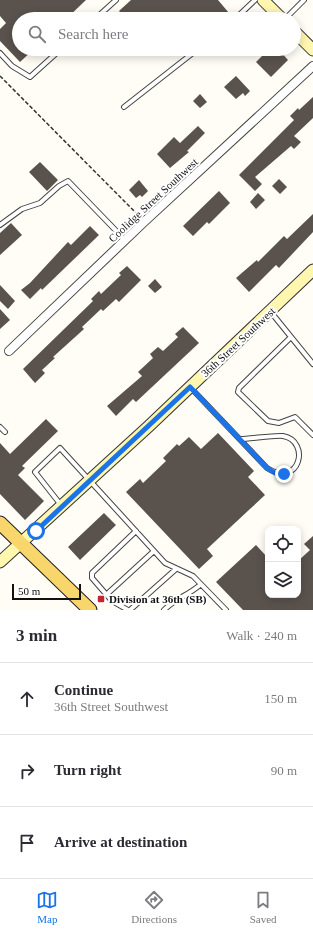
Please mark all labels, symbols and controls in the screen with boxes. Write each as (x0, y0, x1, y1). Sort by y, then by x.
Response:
search box (12, 12, 301, 56)
icon: search (26, 23, 48, 45)
text: Search here (58, 26, 128, 42)
street label: Coolidge Street Southwest (106, 156, 200, 244)
street label: 36th Street Southwest (199, 305, 277, 379)
route end (275, 465, 293, 483)
route start (27, 522, 45, 540)
map controls (265, 526, 301, 598)
button: locate (265, 526, 301, 562)
button: layers (265, 562, 301, 598)
scale bar (12, 582, 81, 601)
text: 50 m (18, 585, 40, 597)
place label: Division at 36th (SB) (109, 593, 207, 606)
marker: Division at 36th (SB) (96, 594, 106, 604)
text: 3 min (16, 626, 57, 645)
text: Walk · 240 m (226, 628, 297, 643)
text: Continue (54, 682, 113, 698)
icon: ahead (16, 688, 38, 710)
text: 150 m (264, 691, 297, 706)
text: 36th Street Southwest (54, 699, 168, 714)
icon: right (16, 760, 38, 782)
text: Turn right (54, 762, 121, 778)
text: 90 m (271, 763, 297, 778)
icon: arrive (16, 832, 38, 854)
text: Arrive at destination (54, 834, 187, 850)
tab: Map (36, 889, 58, 925)
tab: Directions (131, 889, 177, 925)
tab: Saved (250, 889, 277, 925)

